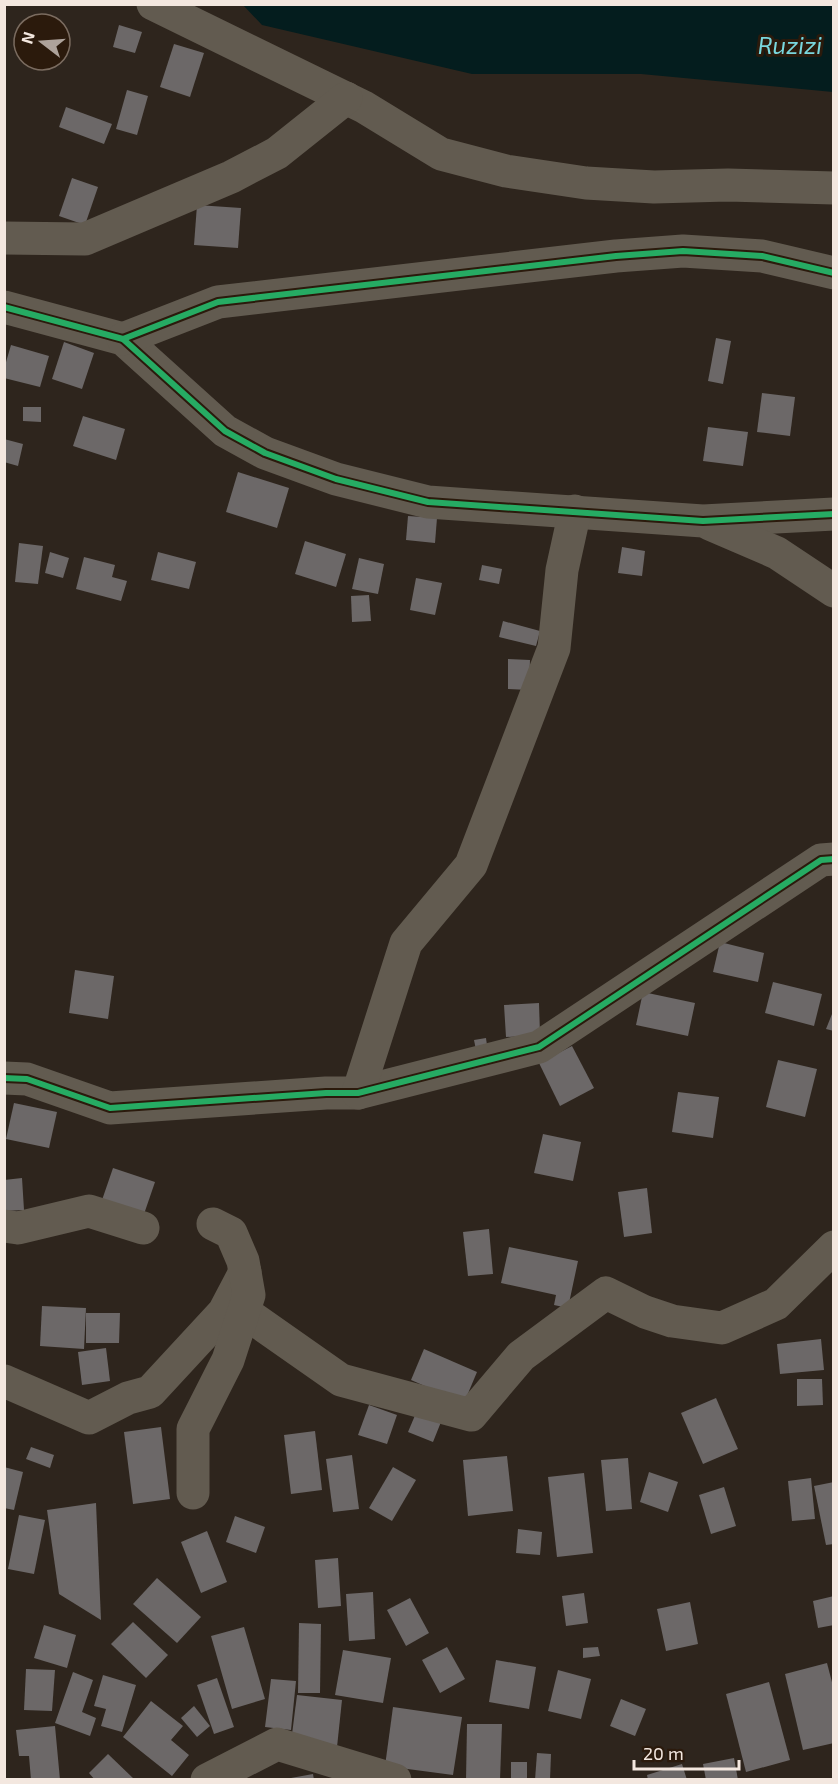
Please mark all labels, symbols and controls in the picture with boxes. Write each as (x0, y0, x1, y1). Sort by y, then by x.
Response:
north arrow (12, 12, 72, 72)
text: N (16, 29, 38, 46)
water label: Ruzizi (758, 30, 822, 59)
scale bar (634, 1733, 739, 1771)
text: 20 m (643, 1742, 684, 1764)

